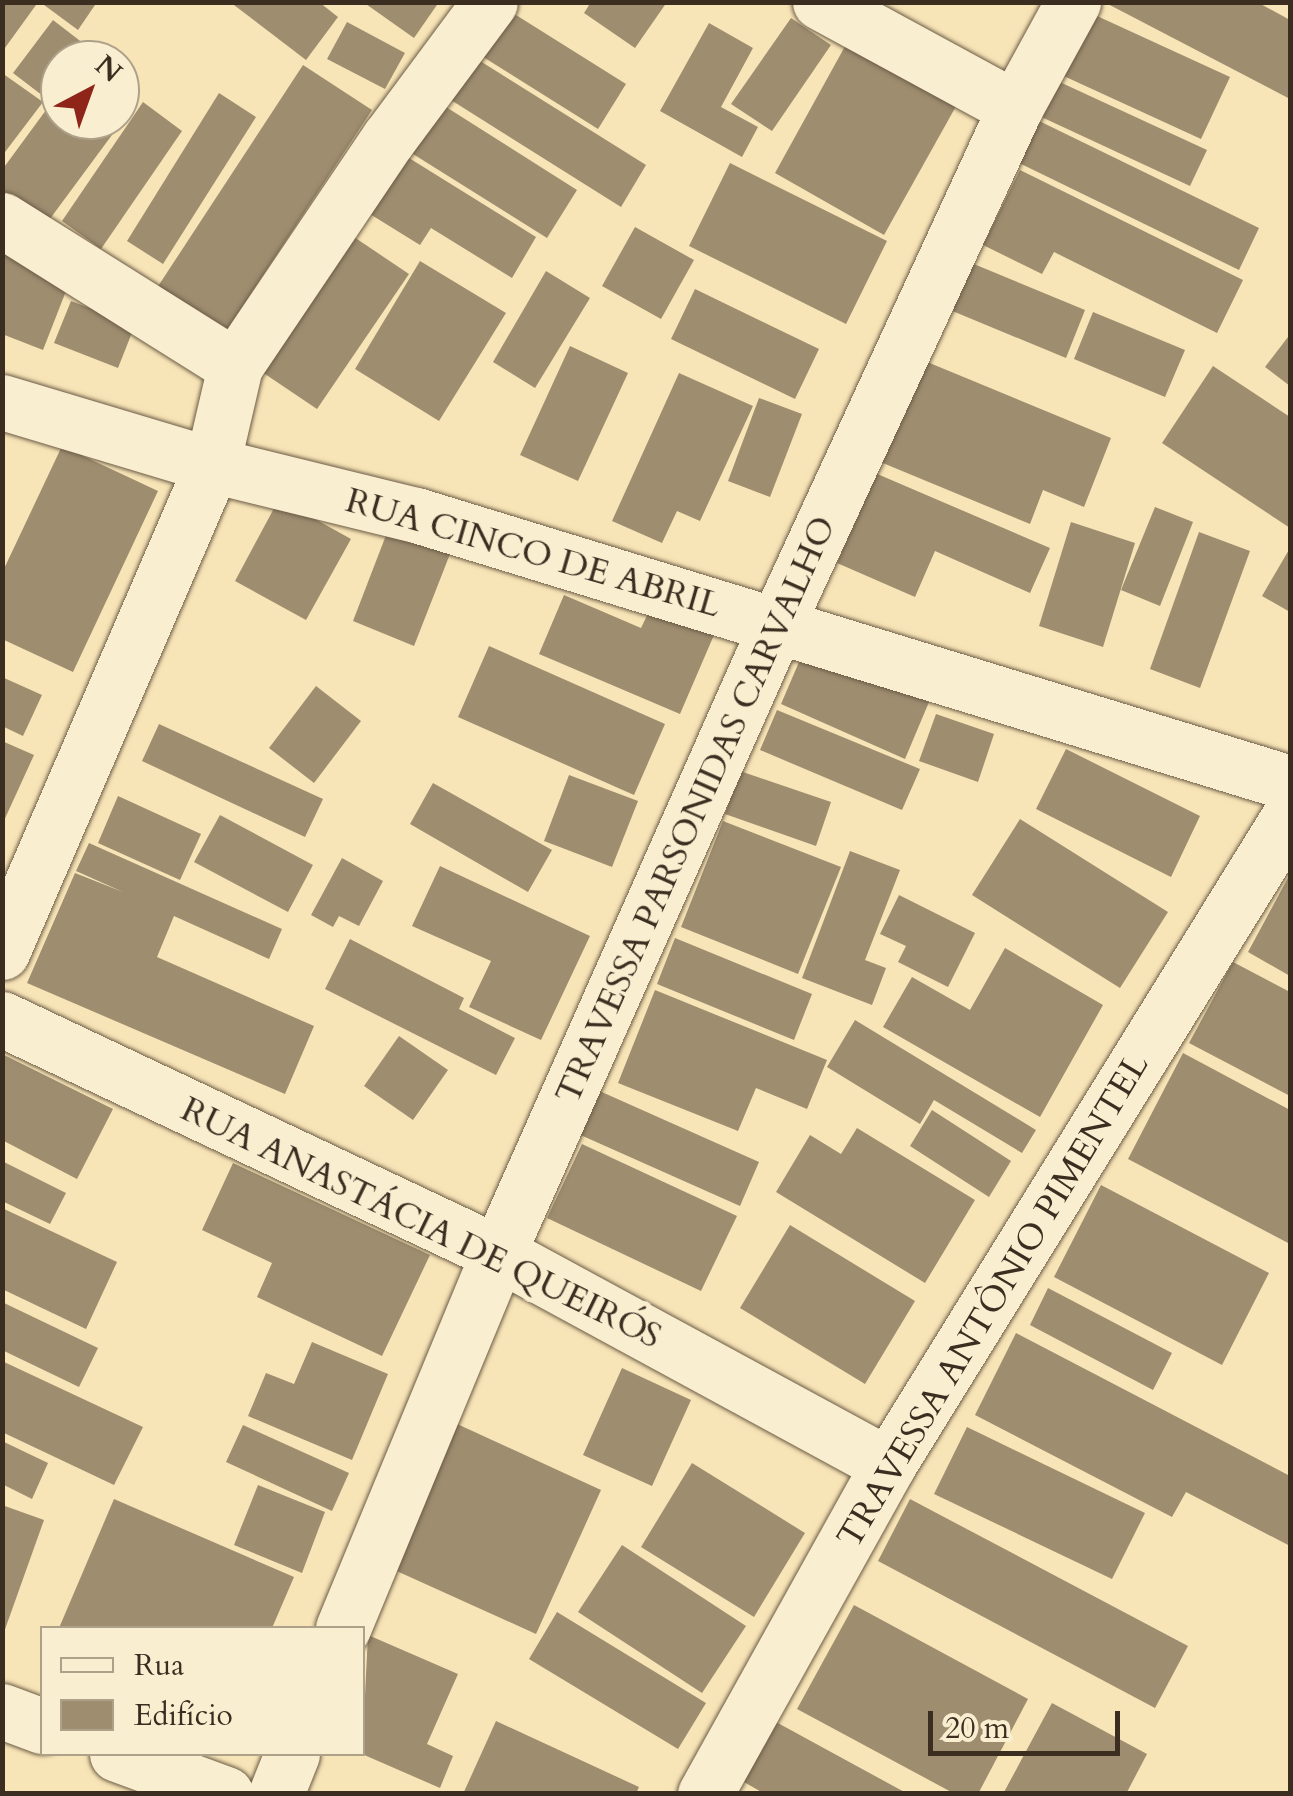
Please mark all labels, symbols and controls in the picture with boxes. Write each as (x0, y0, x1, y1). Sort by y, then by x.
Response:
north arrow (40, 40, 140, 140)
text: N (87, 47, 130, 91)
street label: RUA CINCO DE ABRIL (341, 479, 725, 627)
street label: TRAVESSA PARSONIDAS CARVALHO (547, 510, 845, 1110)
street label: TRAVESSA ANTÔNIO PIMENTEL (828, 1046, 1158, 1556)
street label: RUA ANASTÁCIA DE QUEIRÓS (174, 1088, 668, 1358)
legend (40, 1626, 365, 1756)
text: Rua (134, 1645, 184, 1686)
scale bar (933, 1691, 1126, 1753)
text: Edifício (134, 1695, 233, 1736)
text: 20 m (945, 1708, 1009, 1749)

